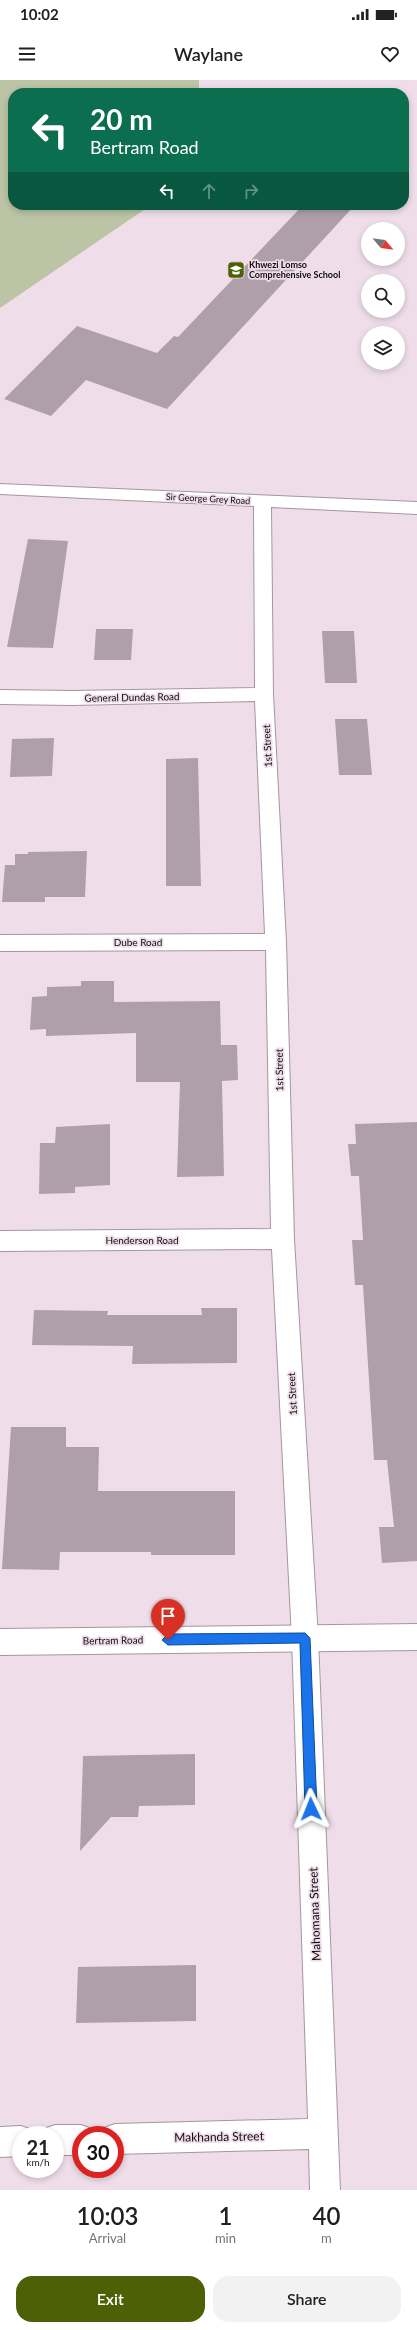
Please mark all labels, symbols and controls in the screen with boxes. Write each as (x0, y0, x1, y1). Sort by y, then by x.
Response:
text: 10:02 (20, 5, 59, 23)
icon: menu (16, 43, 38, 65)
text: Waylane (174, 43, 243, 65)
icon: heart (379, 43, 401, 65)
text: 20 m (90, 102, 153, 136)
icon: left (24, 104, 76, 156)
text: Bertram Road (90, 136, 199, 158)
icon: left (156, 180, 178, 202)
icon: ahead (198, 180, 220, 202)
icon: right (240, 180, 262, 202)
north arrow (361, 222, 405, 266)
map controls (361, 222, 405, 370)
place label: Khwezi Lomso Comprehensive School (249, 259, 340, 280)
school or university icon: Khwezi Lomso Comprehensive School (226, 260, 246, 280)
button: search (361, 274, 405, 318)
button: layers (361, 326, 405, 370)
street label: Sir George Grey Road (166, 491, 251, 506)
street label: General Dundas Road (84, 690, 180, 704)
street label: 1st Street (260, 724, 274, 768)
street label: Dube Road (114, 936, 162, 948)
street label: 1st Street (273, 1048, 285, 1091)
street label: Henderson Road (105, 1234, 179, 1246)
street label: 1st Street (285, 1372, 299, 1416)
pin (151, 1599, 185, 1640)
icon: arrive (157, 1605, 179, 1627)
street label: Bertram Road (83, 1633, 143, 1647)
position arrow (290, 1788, 332, 1830)
street label: Mahomana Street (305, 1866, 324, 1961)
speed limit sign: 30 (72, 2126, 124, 2178)
street label: Makhanda Street (174, 2128, 265, 2145)
text: 21 (26, 2135, 50, 2159)
text: km/h (26, 2156, 50, 2168)
text: 10:03 (77, 2201, 138, 2230)
text: 1 (218, 2201, 232, 2230)
text: 40 (313, 2201, 340, 2230)
text: Arrival (89, 2230, 126, 2246)
text: min (215, 2230, 236, 2246)
text: m (321, 2230, 332, 2246)
button: Exit (16, 2276, 205, 2322)
button: Share (213, 2276, 401, 2322)

